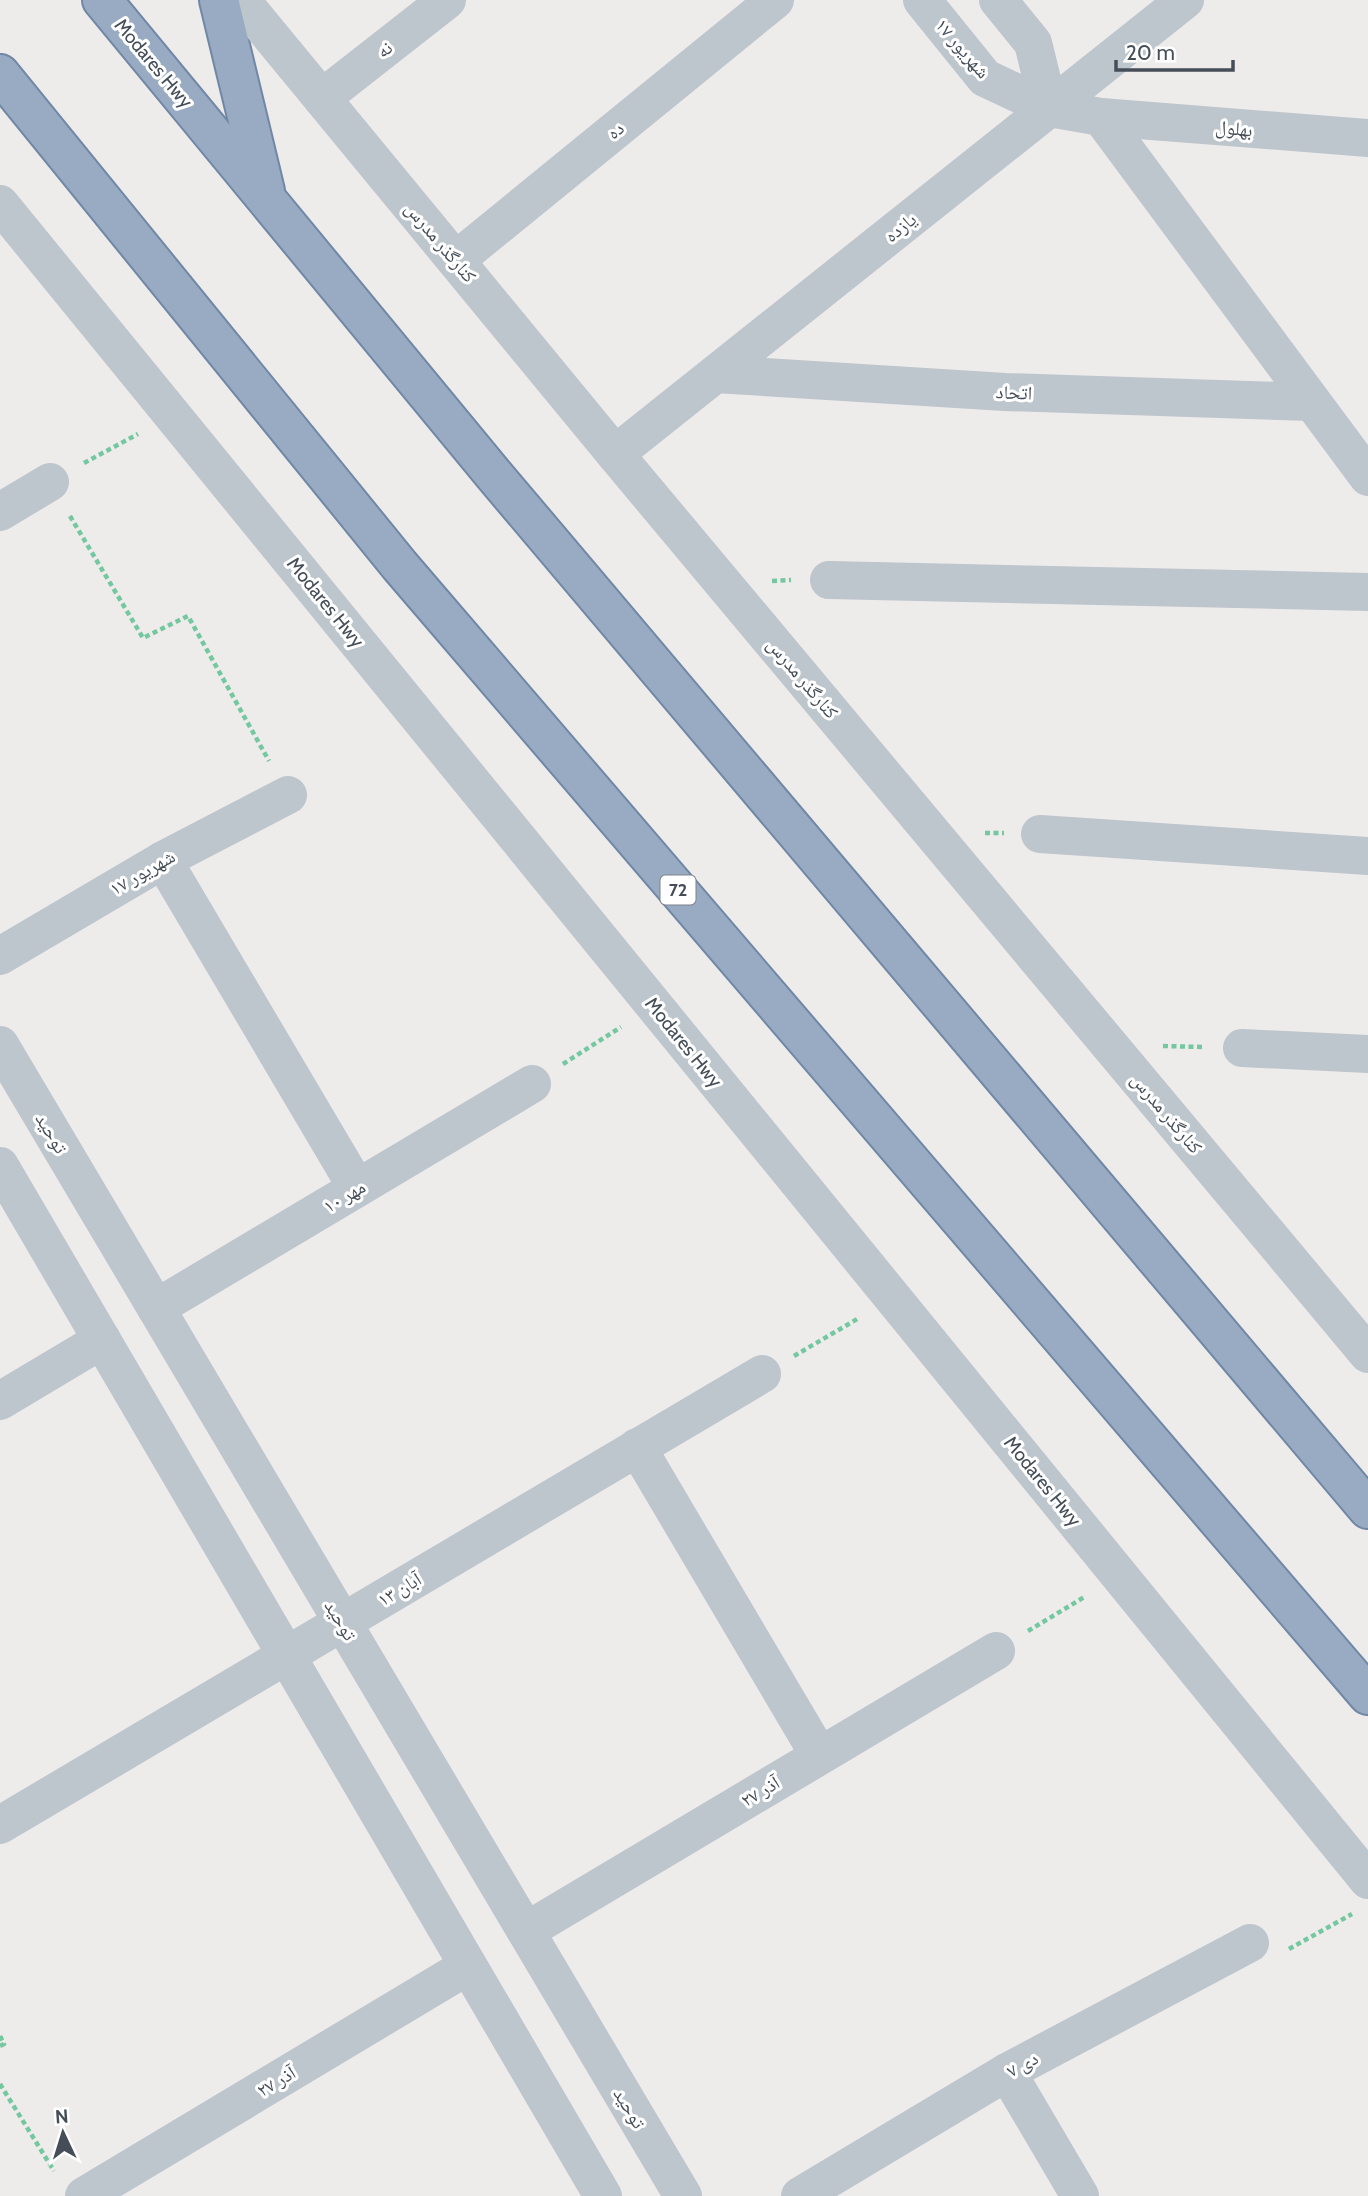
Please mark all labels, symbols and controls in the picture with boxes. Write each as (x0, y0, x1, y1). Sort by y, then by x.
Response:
street label: Modares Hwy (110, 14, 198, 113)
street label: ۱۷ شهریور (930, 14, 995, 83)
scale bar (1116, 28, 1233, 72)
street label: نه (372, 36, 397, 63)
text: 20 m (1126, 40, 1175, 65)
street label: بهلول (1214, 115, 1254, 142)
street label: ده (602, 116, 629, 144)
street label: کنارگذر مدرس (400, 197, 481, 287)
street label: یازده (880, 208, 921, 247)
street label: اتحاد (995, 380, 1033, 405)
street label: Modares Hwy (282, 552, 369, 652)
street label: کنارگذر مدرس (762, 633, 843, 723)
street label: ۱۷ شهریور (106, 845, 179, 900)
road number: 72 (660, 876, 696, 904)
street label: Modares Hwy (640, 992, 727, 1092)
street label: کنارگذر مدرس (1126, 1068, 1207, 1158)
street label: توحید (31, 1109, 73, 1158)
street label: ۱۰ مهر (319, 1175, 369, 1218)
street label: Modares Hwy (999, 1431, 1086, 1531)
street label: ۱۳ آبان (373, 1567, 426, 1611)
street label: توحید (320, 1596, 362, 1645)
street label: ۲۷ آذر (737, 1770, 785, 1812)
street label: ۷ دی (1002, 2046, 1042, 2082)
street label: ۲۷ آذر (253, 2060, 301, 2102)
street label: توحید (609, 2084, 651, 2133)
north arrow (28, 2098, 98, 2168)
text: N (54, 2105, 69, 2128)

